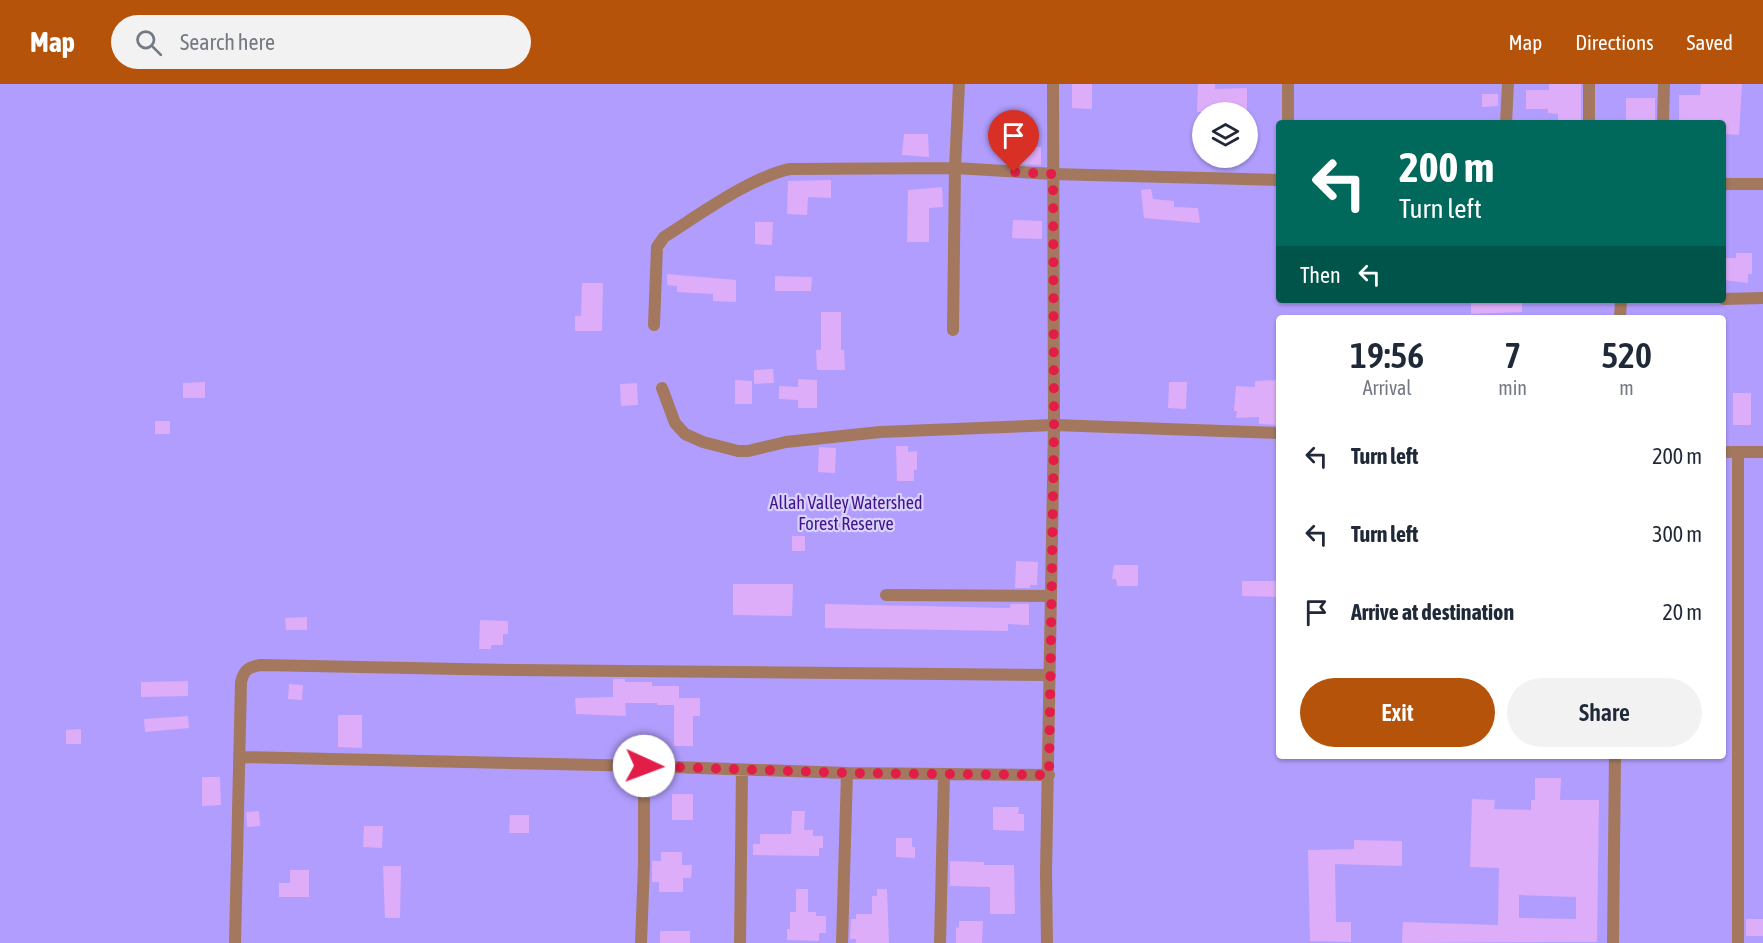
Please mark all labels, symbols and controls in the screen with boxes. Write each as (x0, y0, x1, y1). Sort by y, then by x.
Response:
search box (111, 15, 531, 69)
text: Map (30, 26, 75, 58)
icon: search (132, 26, 165, 59)
text: Search here (180, 29, 275, 55)
text: Map (1508, 30, 1542, 54)
text: Directions (1575, 30, 1654, 54)
text: Saved (1687, 30, 1733, 54)
map controls (1192, 102, 1258, 168)
button: layers (1192, 102, 1258, 168)
pin (988, 110, 1039, 172)
icon: arrive (997, 119, 1030, 152)
text: 200 m (1399, 143, 1494, 191)
icon: left (1300, 144, 1378, 222)
text: Turn left (1399, 193, 1482, 224)
icon: left (1353, 258, 1386, 291)
text: Then (1300, 262, 1341, 288)
text: 19:56 (1350, 334, 1424, 376)
text: 7 (1504, 334, 1521, 376)
text: 520 (1601, 334, 1652, 376)
text: Arrival (1363, 376, 1412, 399)
text: min (1498, 376, 1527, 399)
text: m (1619, 376, 1634, 399)
icon: left (1300, 440, 1333, 473)
text: Turn left (1351, 443, 1418, 469)
text: 200 m (1652, 443, 1702, 469)
park label: Allah Valley Watershed Forest Reserve (770, 492, 922, 534)
icon: left (1300, 518, 1333, 551)
text: Turn left (1351, 521, 1418, 547)
text: 300 m (1652, 521, 1702, 547)
icon: arrive (1300, 596, 1333, 629)
text: Arrive at destination (1351, 599, 1514, 625)
text: 20 m (1662, 599, 1702, 625)
button: Exit (1300, 678, 1495, 747)
button: Share (1507, 678, 1702, 747)
position arrow (612, 734, 676, 798)

